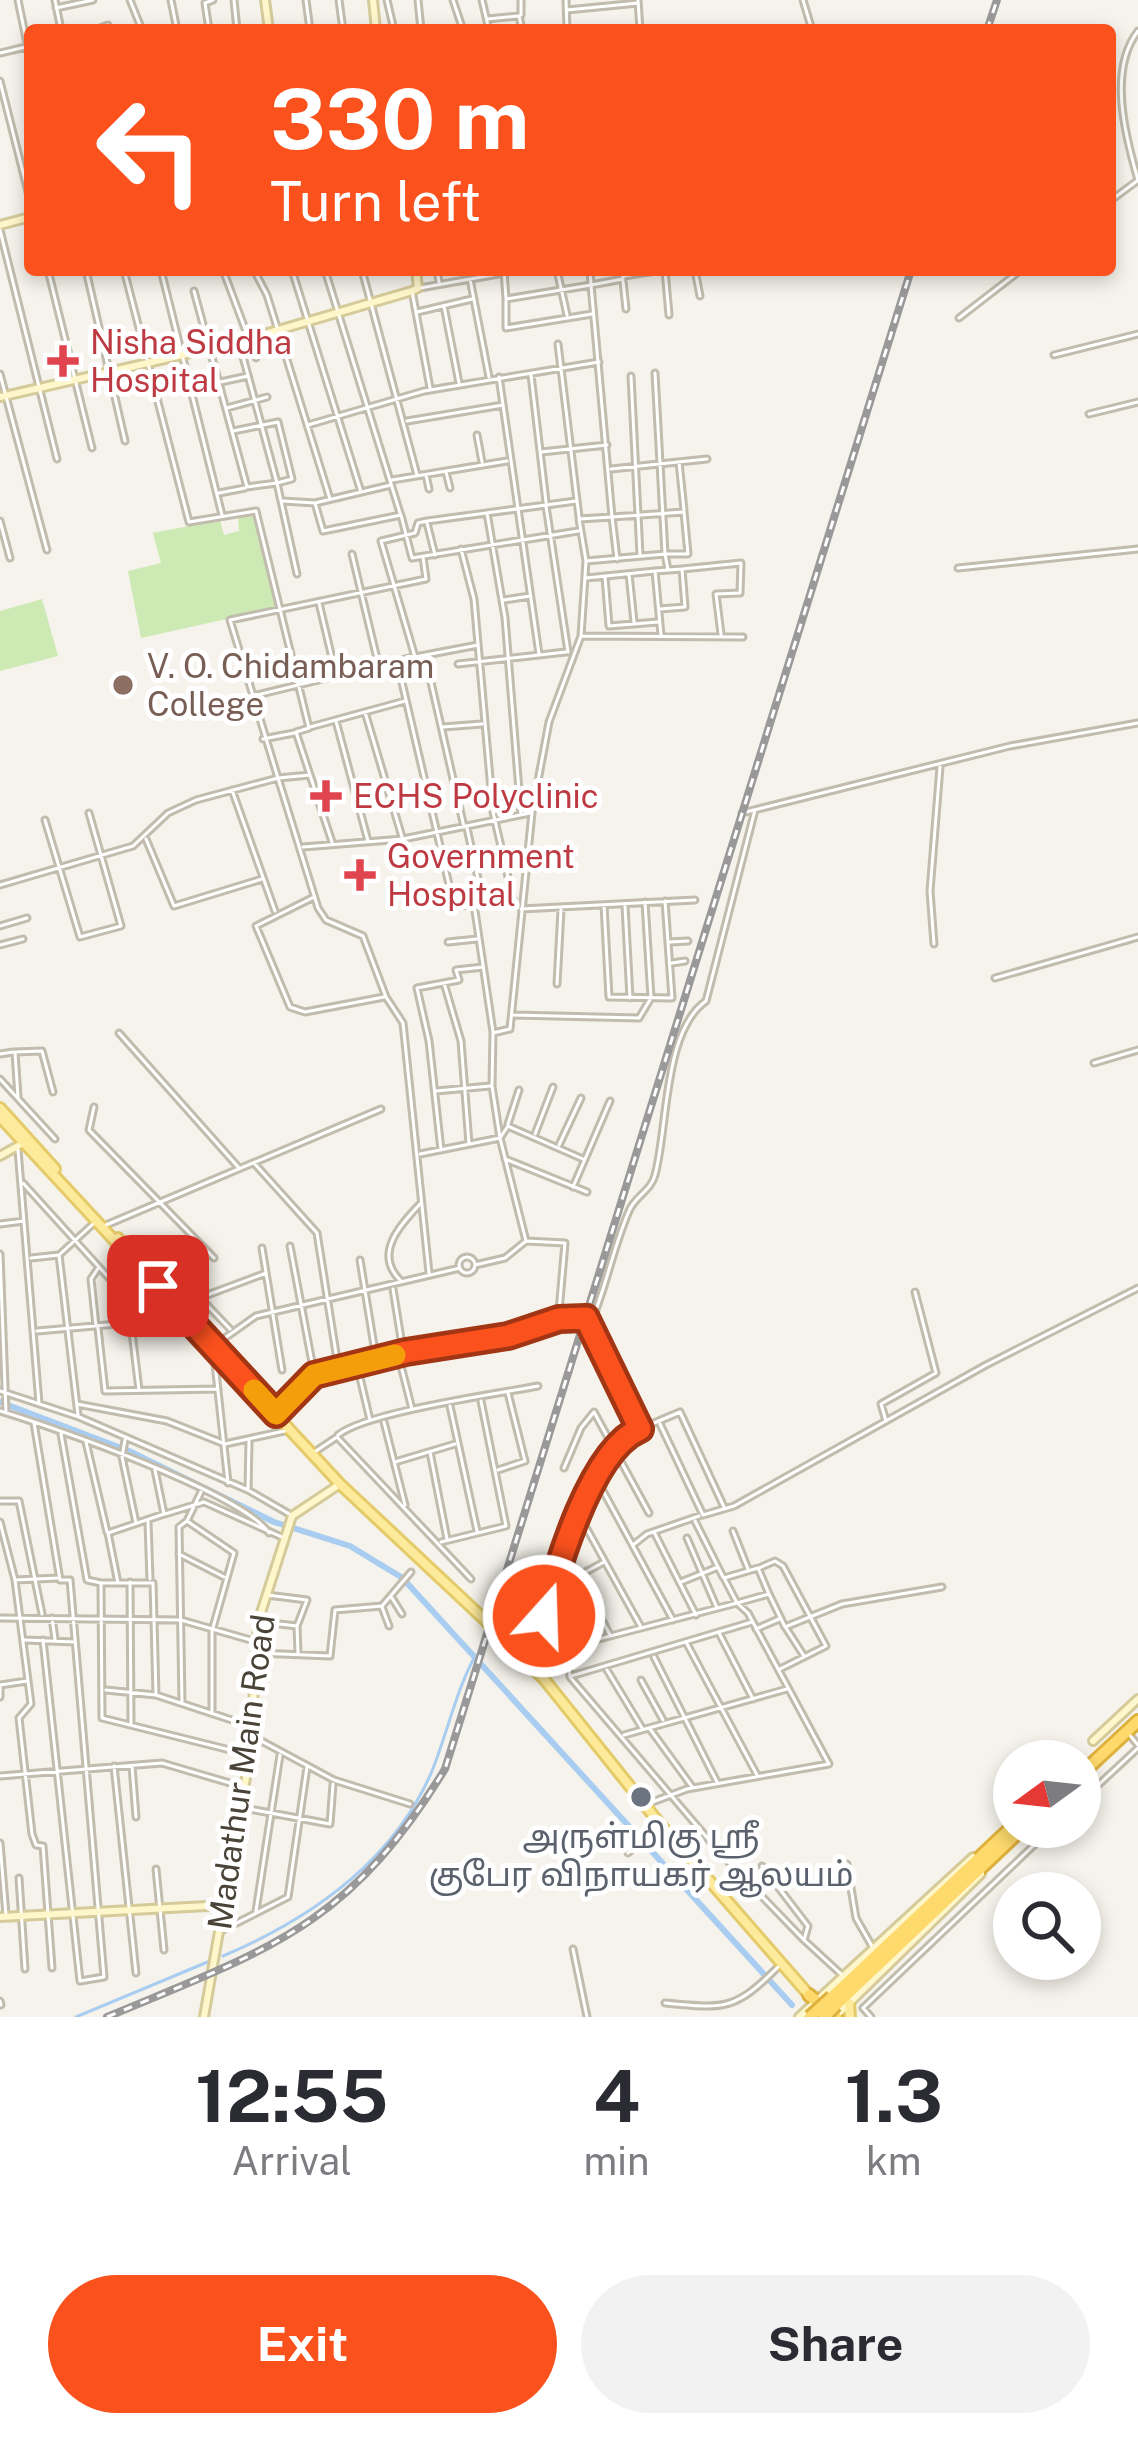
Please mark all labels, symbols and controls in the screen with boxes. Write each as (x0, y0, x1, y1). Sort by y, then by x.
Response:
text: 330 m (270, 69, 530, 168)
icon: left (72, 72, 228, 228)
text: Turn left (270, 170, 481, 233)
place label: Nisha Siddha Hospital (90, 323, 292, 399)
marker: Nisha Siddha Hospital (47, 345, 79, 377)
place label: V. O. Chidambaram College (147, 647, 434, 723)
marker: V. O. Chidambaram College (110, 672, 136, 698)
place label: ECHS Polyclinic (353, 777, 599, 815)
marker: ECHS Polyclinic (310, 780, 342, 812)
place label: Government Hospital (387, 837, 575, 913)
marker: Government Hospital (344, 859, 376, 891)
pin (107, 1235, 209, 1337)
icon: arrive (125, 1253, 191, 1319)
position arrow (481, 1553, 607, 1679)
street label: Madathur Main Road (200, 1612, 282, 1932)
north arrow (993, 1740, 1101, 1848)
map controls (993, 1740, 1101, 1980)
marker: அருள்மிகு ஶ்ரீ குபேர விநாயகர் ஆலயம் (628, 1784, 654, 1810)
place label: அருள்மிகு ஶ்ரீ குபேர விநாயகர் ஆலயம் (428, 1817, 854, 1898)
button: search (993, 1872, 1101, 1980)
text: 12:55 (195, 2054, 388, 2138)
text: 4 (593, 2054, 640, 2138)
text: 1.3 (845, 2054, 943, 2138)
text: Arrival (231, 2138, 352, 2184)
text: min (583, 2138, 650, 2184)
text: km (866, 2138, 922, 2184)
button: Exit (48, 2275, 557, 2413)
button: Share (581, 2275, 1090, 2413)

